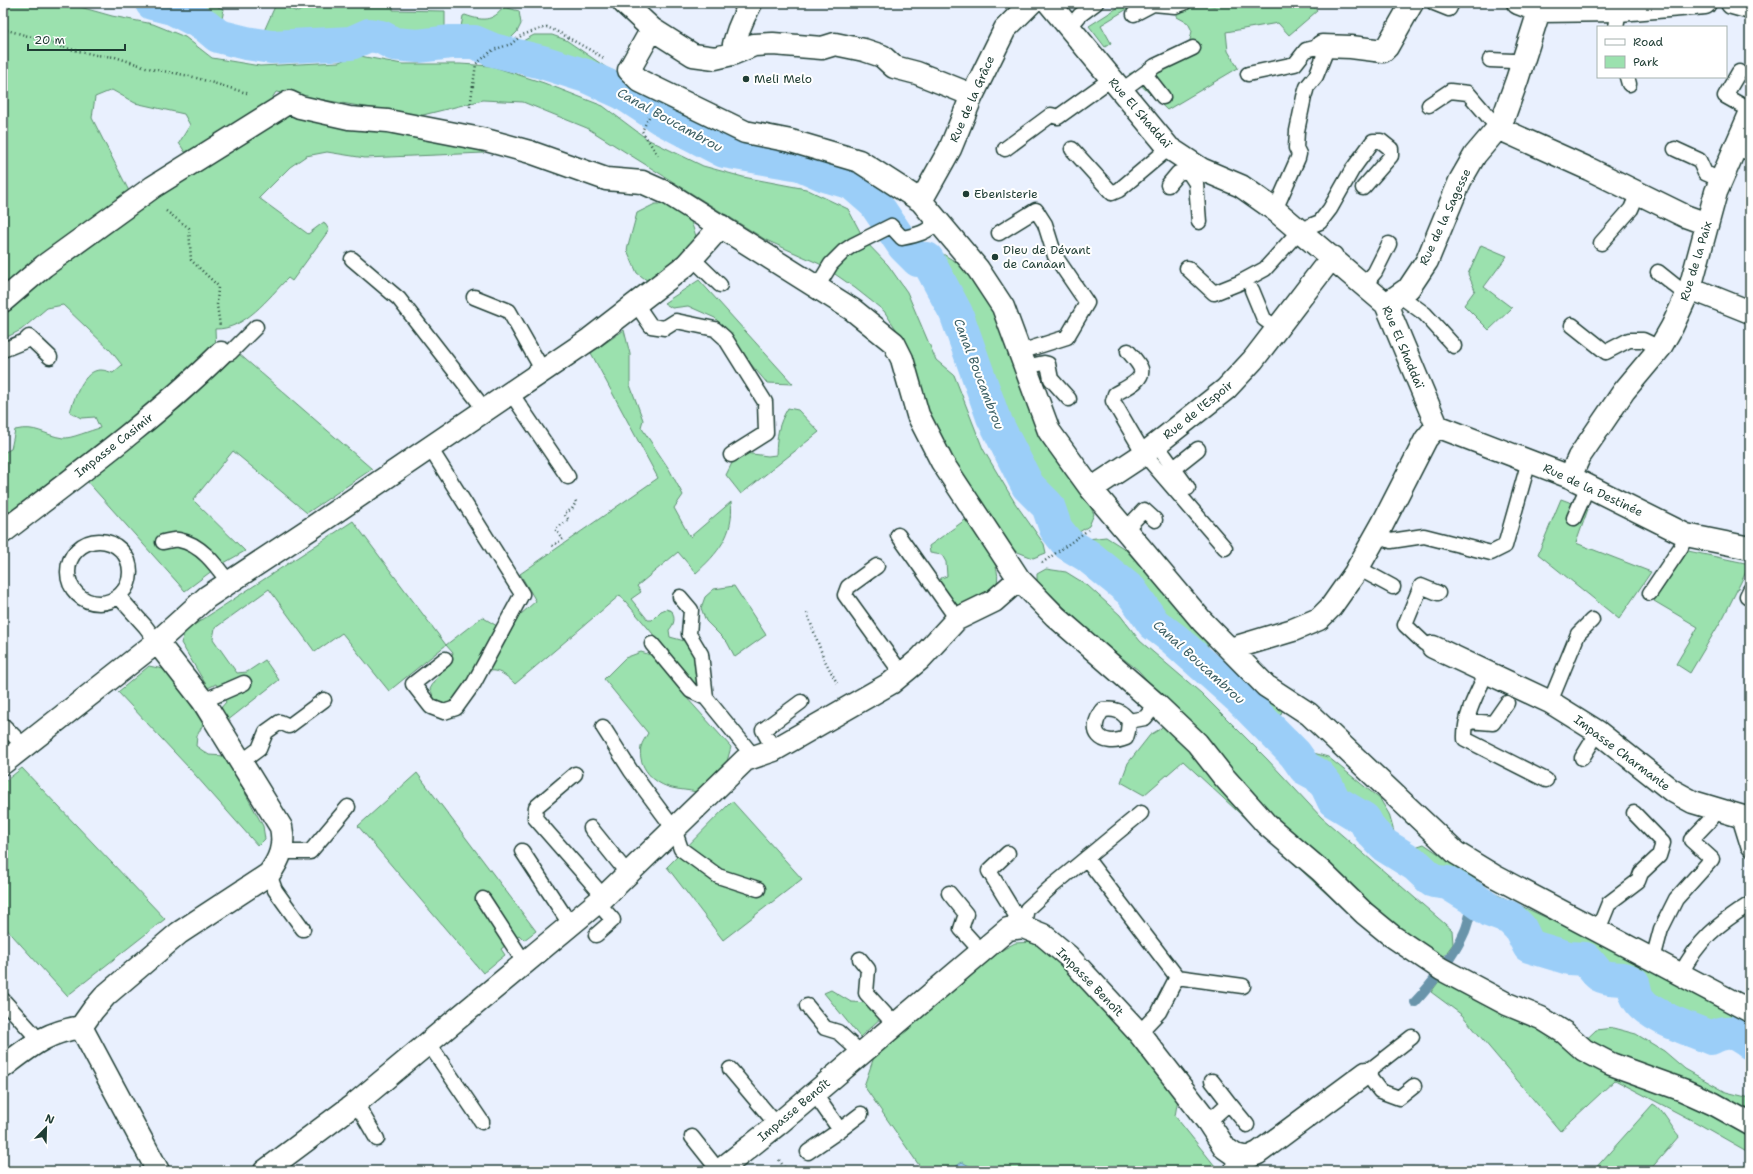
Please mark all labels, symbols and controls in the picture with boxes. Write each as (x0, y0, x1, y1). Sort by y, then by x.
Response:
scale bar (28, 26, 125, 52)
legend (1597, 26, 1727, 78)
text: 20 m (34, 32, 65, 48)
text: Road (1633, 34, 1664, 50)
street label: Rue de la Grâce (946, 53, 998, 145)
text: Park (1633, 54, 1659, 70)
place label: Meli Melo (754, 71, 812, 87)
marker: Meli Melo (741, 74, 751, 84)
street label: Rue El Shaddaï (1105, 74, 1175, 152)
water label: Canal Boucambrou (614, 84, 726, 156)
street label: Rue de la Sagesse (1416, 166, 1475, 268)
place label: Ebenisterie (974, 186, 1038, 202)
marker: Ebenisterie (961, 189, 971, 199)
street label: Rue de la Paix (1676, 219, 1716, 303)
place label: Dieu de Dévant de Canaan (1003, 242, 1091, 272)
marker: Dieu de Dévant de Canaan (990, 252, 1000, 262)
street label: Rue El Shaddaï (1378, 303, 1428, 391)
water label: Canal Boucambrou (950, 316, 1008, 432)
street label: Rue de l'Espoir (1160, 377, 1237, 443)
street label: Impasse Casimir (71, 409, 157, 481)
street label: Rue de la Destinée (1541, 460, 1646, 520)
water label: Canal Boucambrou (1150, 616, 1249, 708)
street label: Impasse Charmante (1570, 711, 1674, 795)
street label: Impasse Benoît (1053, 944, 1127, 1020)
street label: Impasse Benoît (754, 1075, 834, 1145)
north arrow (26, 1108, 66, 1148)
text: N (43, 1111, 57, 1128)

